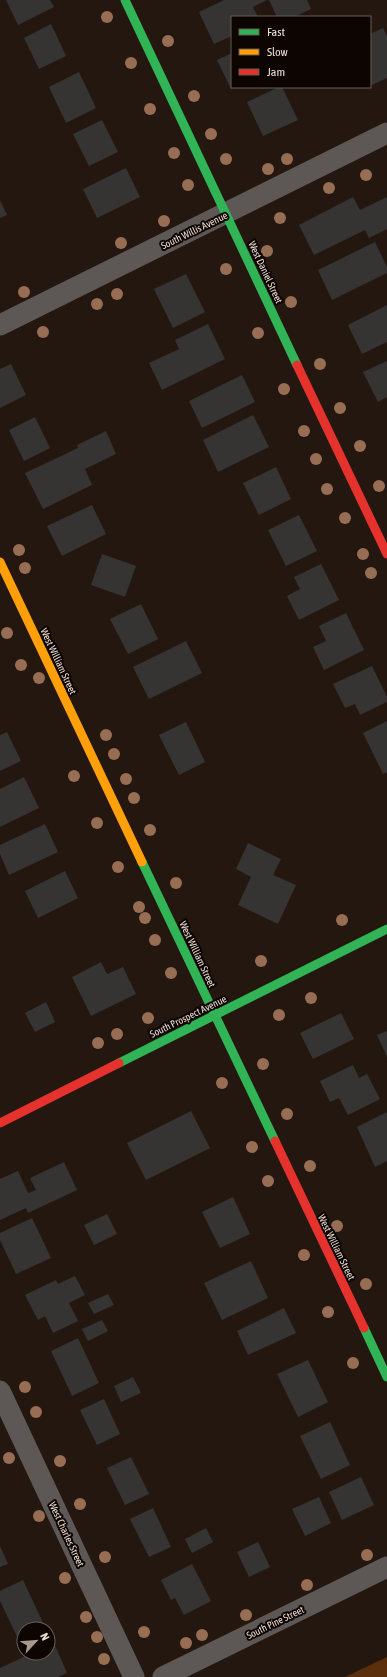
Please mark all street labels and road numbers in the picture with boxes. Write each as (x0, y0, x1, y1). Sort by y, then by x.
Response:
street label: South Willis Avenue (159, 209, 230, 251)
street label: West Daniel Street (246, 239, 285, 305)
street label: West William Street (38, 626, 79, 696)
street label: West William Street (177, 919, 218, 989)
street label: South Prospect Avenue (148, 993, 229, 1040)
street label: West William Street (316, 1213, 357, 1282)
street label: West Charles Street (47, 1500, 86, 1568)
street label: South Pine Street (245, 1604, 306, 1641)

